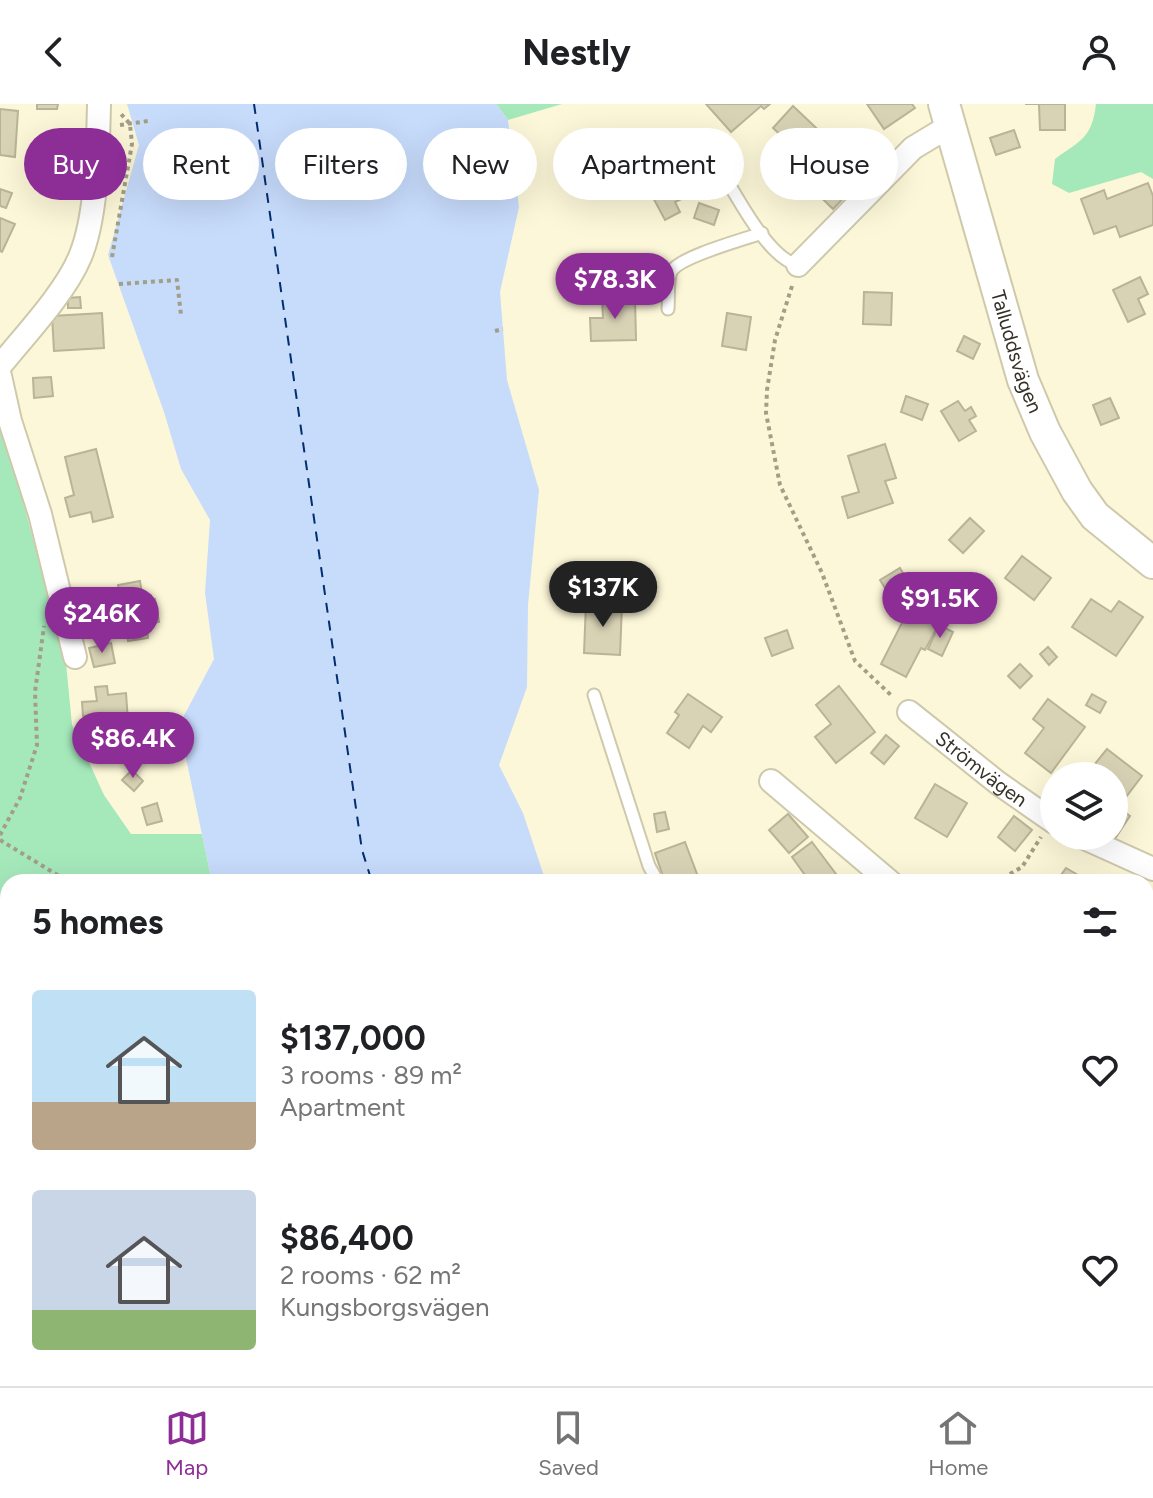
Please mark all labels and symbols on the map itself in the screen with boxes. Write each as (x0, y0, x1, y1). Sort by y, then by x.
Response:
pin: $78.3K (550, 253, 680, 321)
street label: Talluddsvägen (986, 288, 1048, 416)
pin: $137K (547, 561, 659, 629)
pin: $91.5K (875, 572, 1005, 640)
pin: $246K (46, 587, 158, 655)
pin: $86.4K (68, 712, 198, 780)
street label: Strömvägen (931, 726, 1032, 812)

